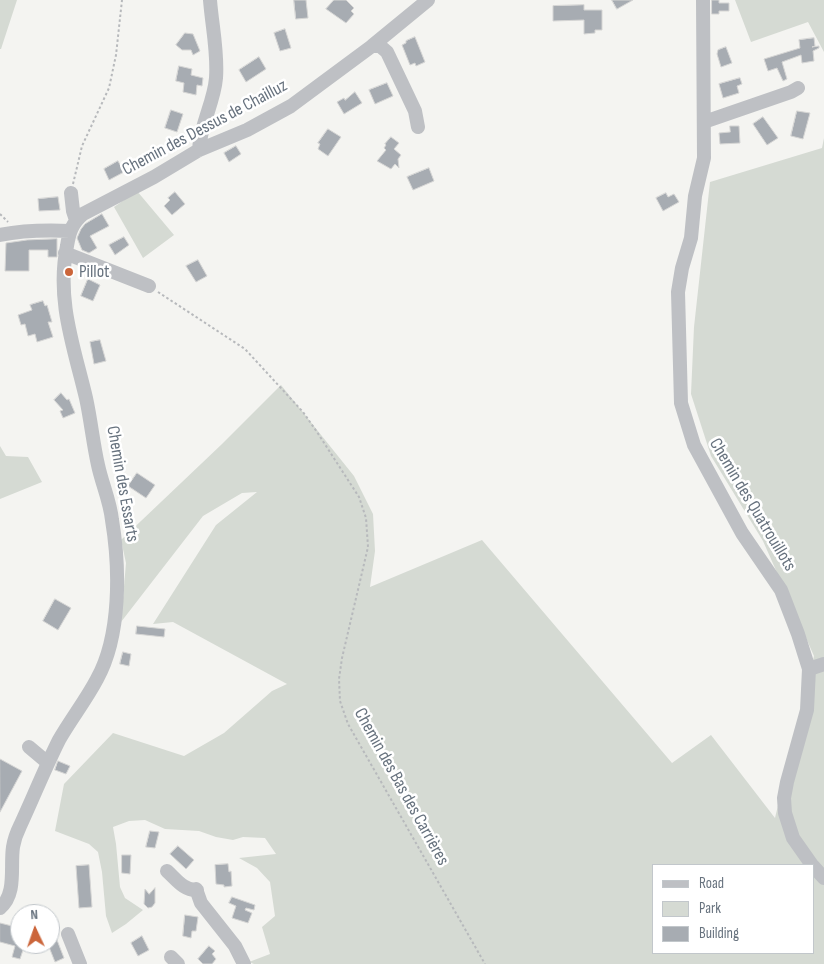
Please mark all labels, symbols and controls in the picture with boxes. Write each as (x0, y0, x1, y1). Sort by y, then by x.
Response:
street label: Chemin des Dessus de Chailluz (119, 75, 291, 181)
place label: Pillot (79, 261, 110, 283)
marker: Pillot (63, 266, 75, 278)
street label: Chemin des Essarts (101, 424, 143, 544)
street label: Chemin des Quatrouillots (704, 435, 800, 575)
street label: Chemin des Bas des Carrières (349, 705, 453, 869)
legend (652, 864, 814, 954)
text: Road (699, 874, 724, 893)
text: Park (699, 899, 721, 918)
north arrow (10, 904, 60, 954)
text: N (30, 906, 38, 923)
text: Building (699, 924, 739, 943)

